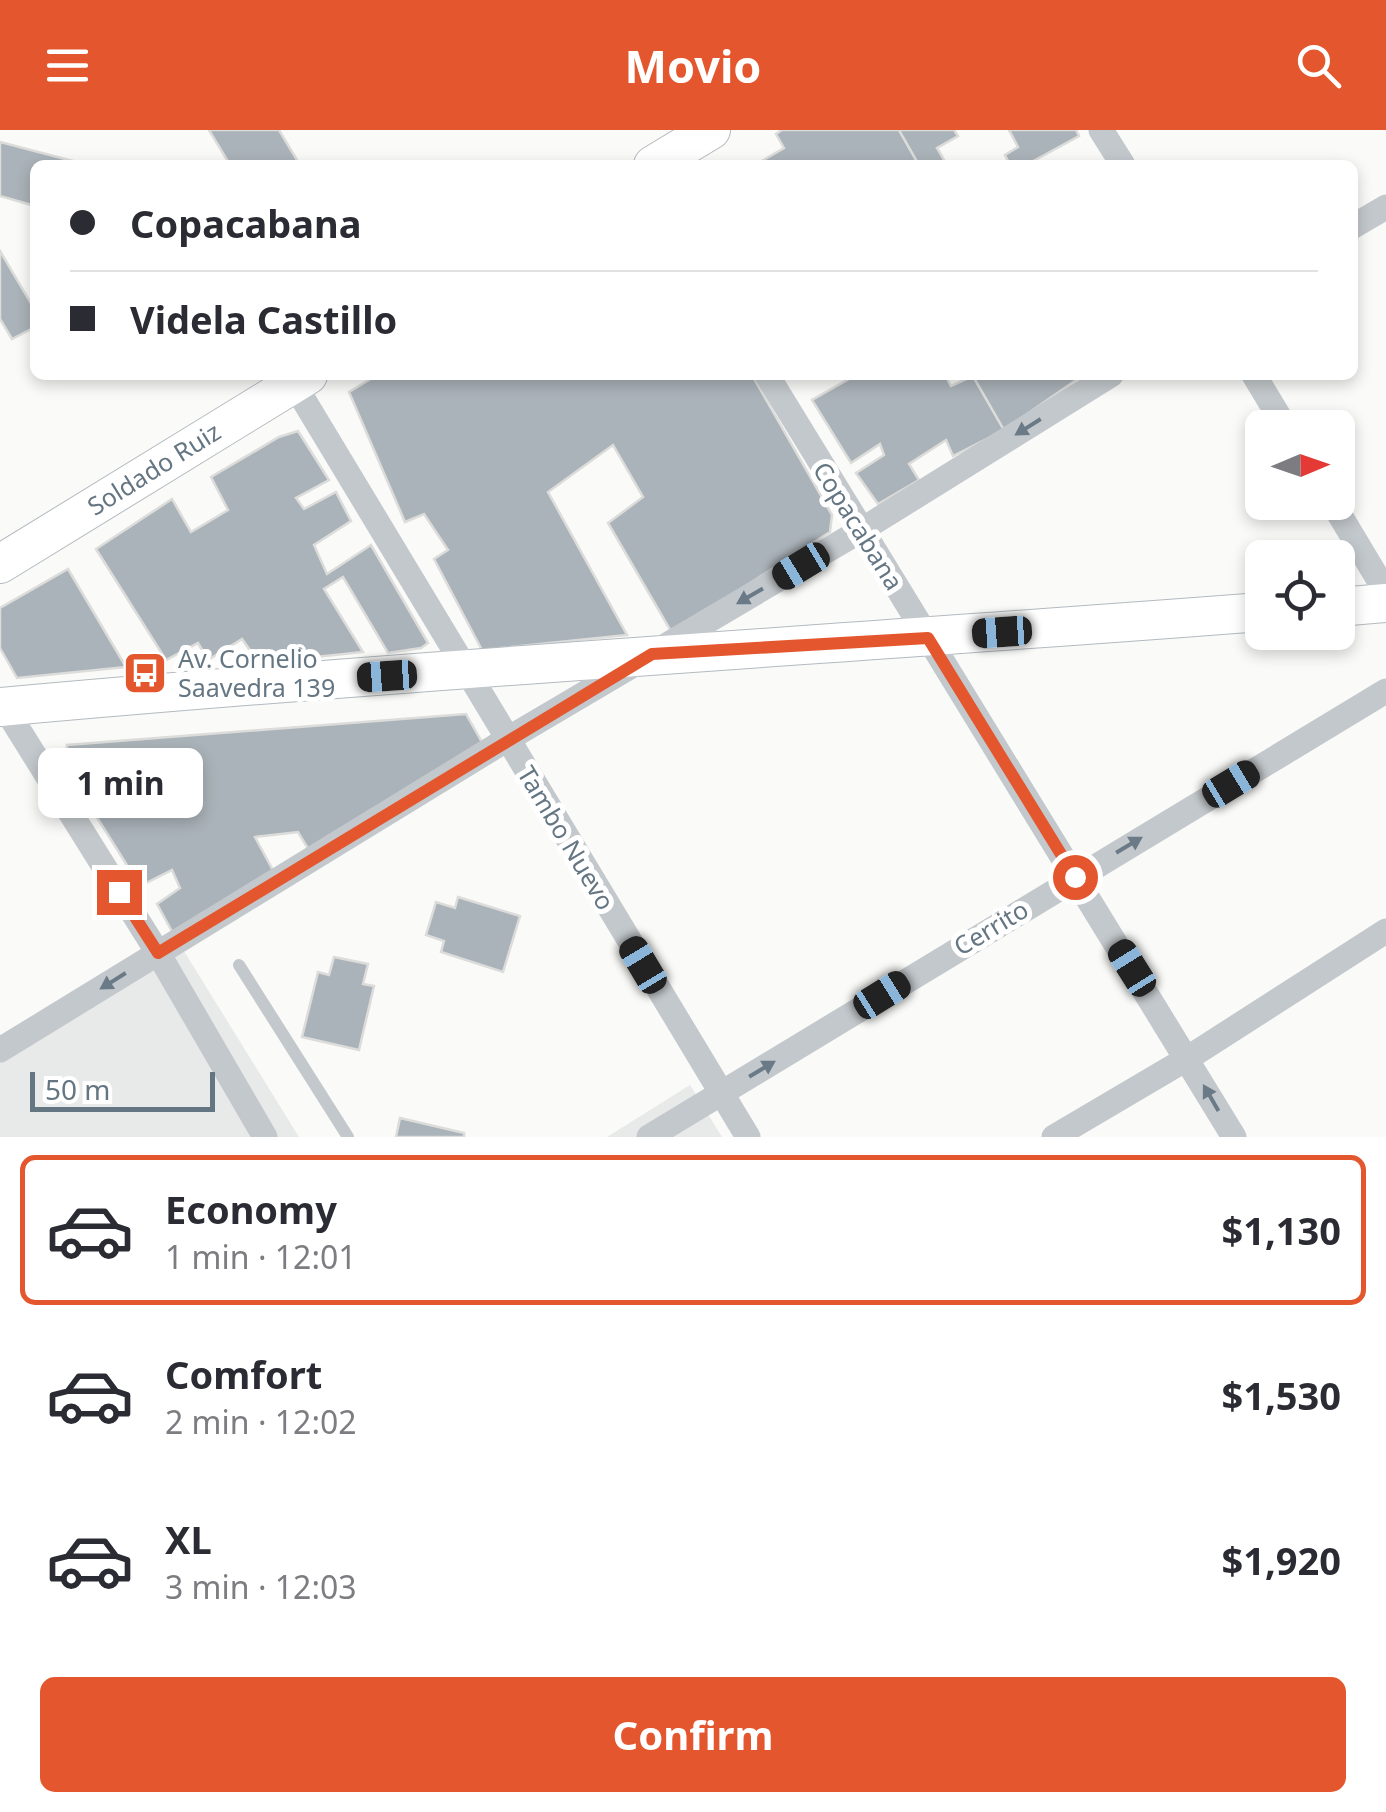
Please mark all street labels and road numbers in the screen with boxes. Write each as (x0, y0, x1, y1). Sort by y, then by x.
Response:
street label: Soldado Ruiz (80, 414, 226, 523)
street label: Copacabana (806, 455, 912, 596)
street label: Tambo Nuevo (511, 759, 623, 916)
street label: Cerrito (947, 892, 1034, 963)

